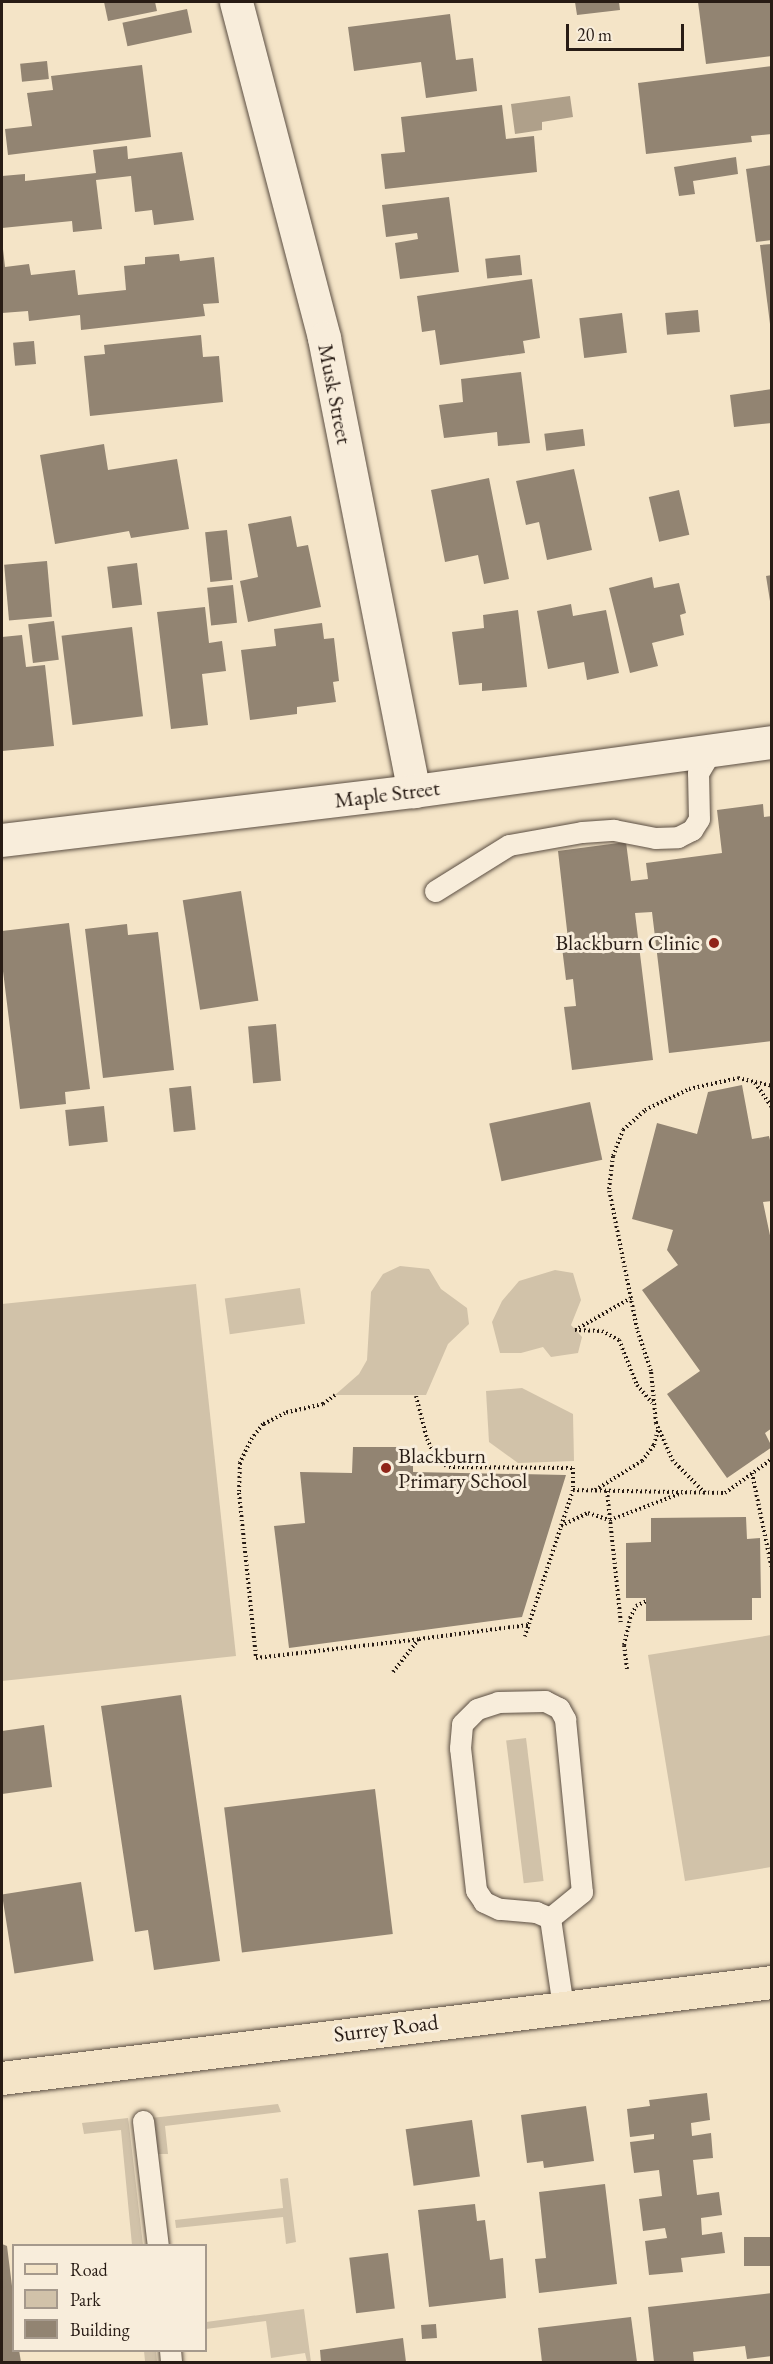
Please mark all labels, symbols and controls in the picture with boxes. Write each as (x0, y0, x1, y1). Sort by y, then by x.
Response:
scale bar (569, 12, 688, 50)
text: 20 m (577, 23, 612, 46)
street label: Musk Street (312, 342, 358, 446)
street label: Maple Street (333, 774, 441, 814)
place label: Blackburn Clinic (555, 930, 700, 956)
marker: Blackburn Clinic (705, 934, 723, 952)
place label: Blackburn Primary School (398, 1442, 527, 1494)
marker: Blackburn Primary School (379, 1461, 393, 1475)
street label: Surrey Road (332, 2008, 440, 2048)
legend (12, 2244, 207, 2352)
text: Road (70, 2258, 108, 2281)
text: Park (70, 2288, 101, 2311)
text: Building (70, 2318, 130, 2341)

